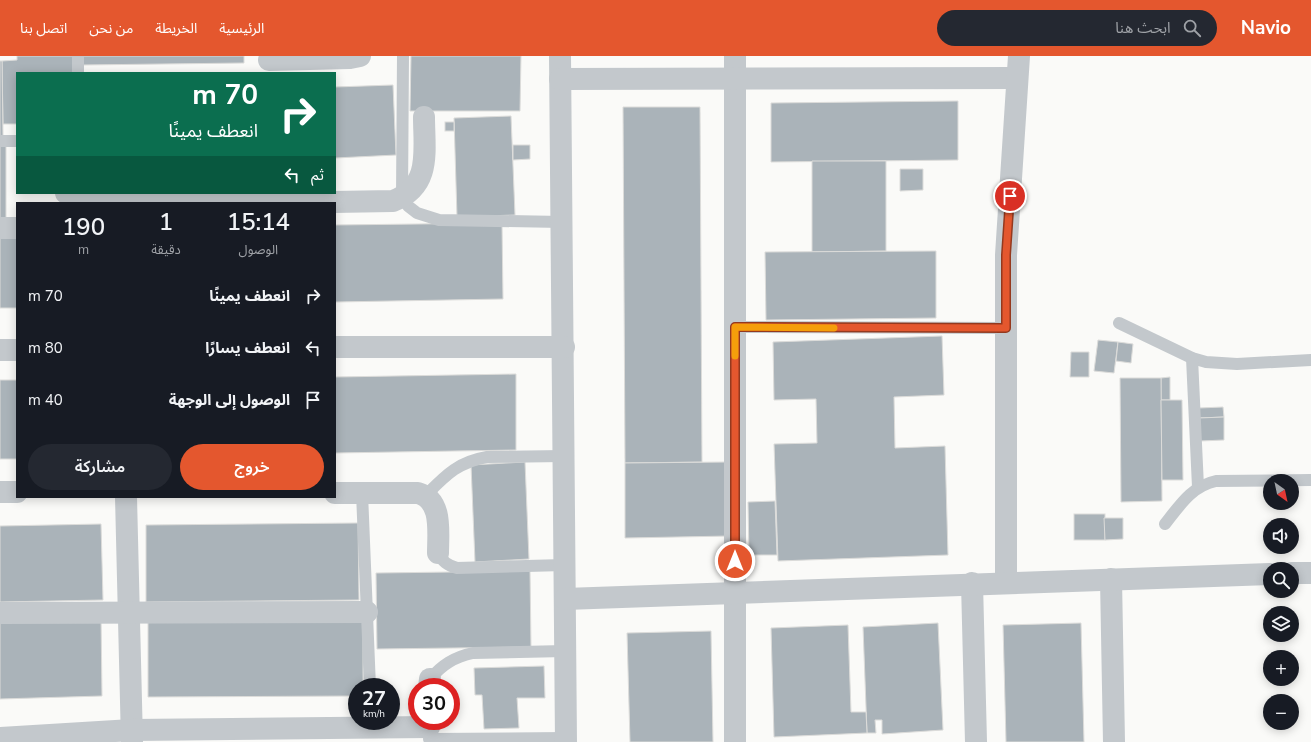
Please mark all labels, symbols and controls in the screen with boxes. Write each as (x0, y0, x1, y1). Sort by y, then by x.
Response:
search box (937, 10, 1217, 46)
text: Navio (1241, 15, 1291, 41)
icon: search (1181, 17, 1203, 39)
text: ابحث هنا (1115, 18, 1171, 38)
text: اتصل بنا (20, 19, 67, 38)
text: من نحن (89, 19, 133, 38)
text: الخريطة (155, 19, 197, 38)
text: الرئيسية (219, 19, 264, 38)
text: 70 m (192, 76, 258, 114)
icon: right (272, 88, 324, 140)
text: انعطف يمينًا (168, 119, 258, 143)
icon: left (281, 164, 303, 186)
text: ثم (311, 165, 324, 185)
pin (993, 179, 1027, 213)
icon: arrive (999, 185, 1021, 207)
text: 1 (159, 206, 173, 238)
text: 15:14 (227, 206, 290, 238)
text: 190 (62, 211, 105, 243)
text: m (78, 241, 89, 259)
text: دقيقة (151, 241, 181, 259)
text: الوصول (239, 241, 278, 259)
icon: right (302, 285, 324, 307)
text: 70 m (28, 286, 63, 306)
text: انعطف يمينًا (209, 286, 290, 306)
icon: left (302, 337, 324, 359)
text: 80 m (28, 338, 63, 358)
text: انعطف يسارًا (205, 338, 290, 358)
icon: arrive (302, 389, 324, 411)
text: 40 m (28, 390, 63, 410)
text: الوصول إلى الوجهة (169, 390, 290, 410)
button: مشاركة (28, 444, 172, 490)
button: خروج (180, 444, 324, 490)
north arrow (1263, 474, 1299, 510)
map controls (1263, 474, 1299, 730)
button: sound (1263, 518, 1299, 554)
position arrow (714, 540, 756, 582)
button: search (1263, 562, 1299, 598)
button: layers (1263, 606, 1299, 642)
button: + (1263, 650, 1299, 686)
speed limit sign: 30 (408, 678, 460, 730)
text: 27 (362, 685, 386, 712)
button: − (1263, 694, 1299, 730)
text: km/h (363, 707, 385, 721)

